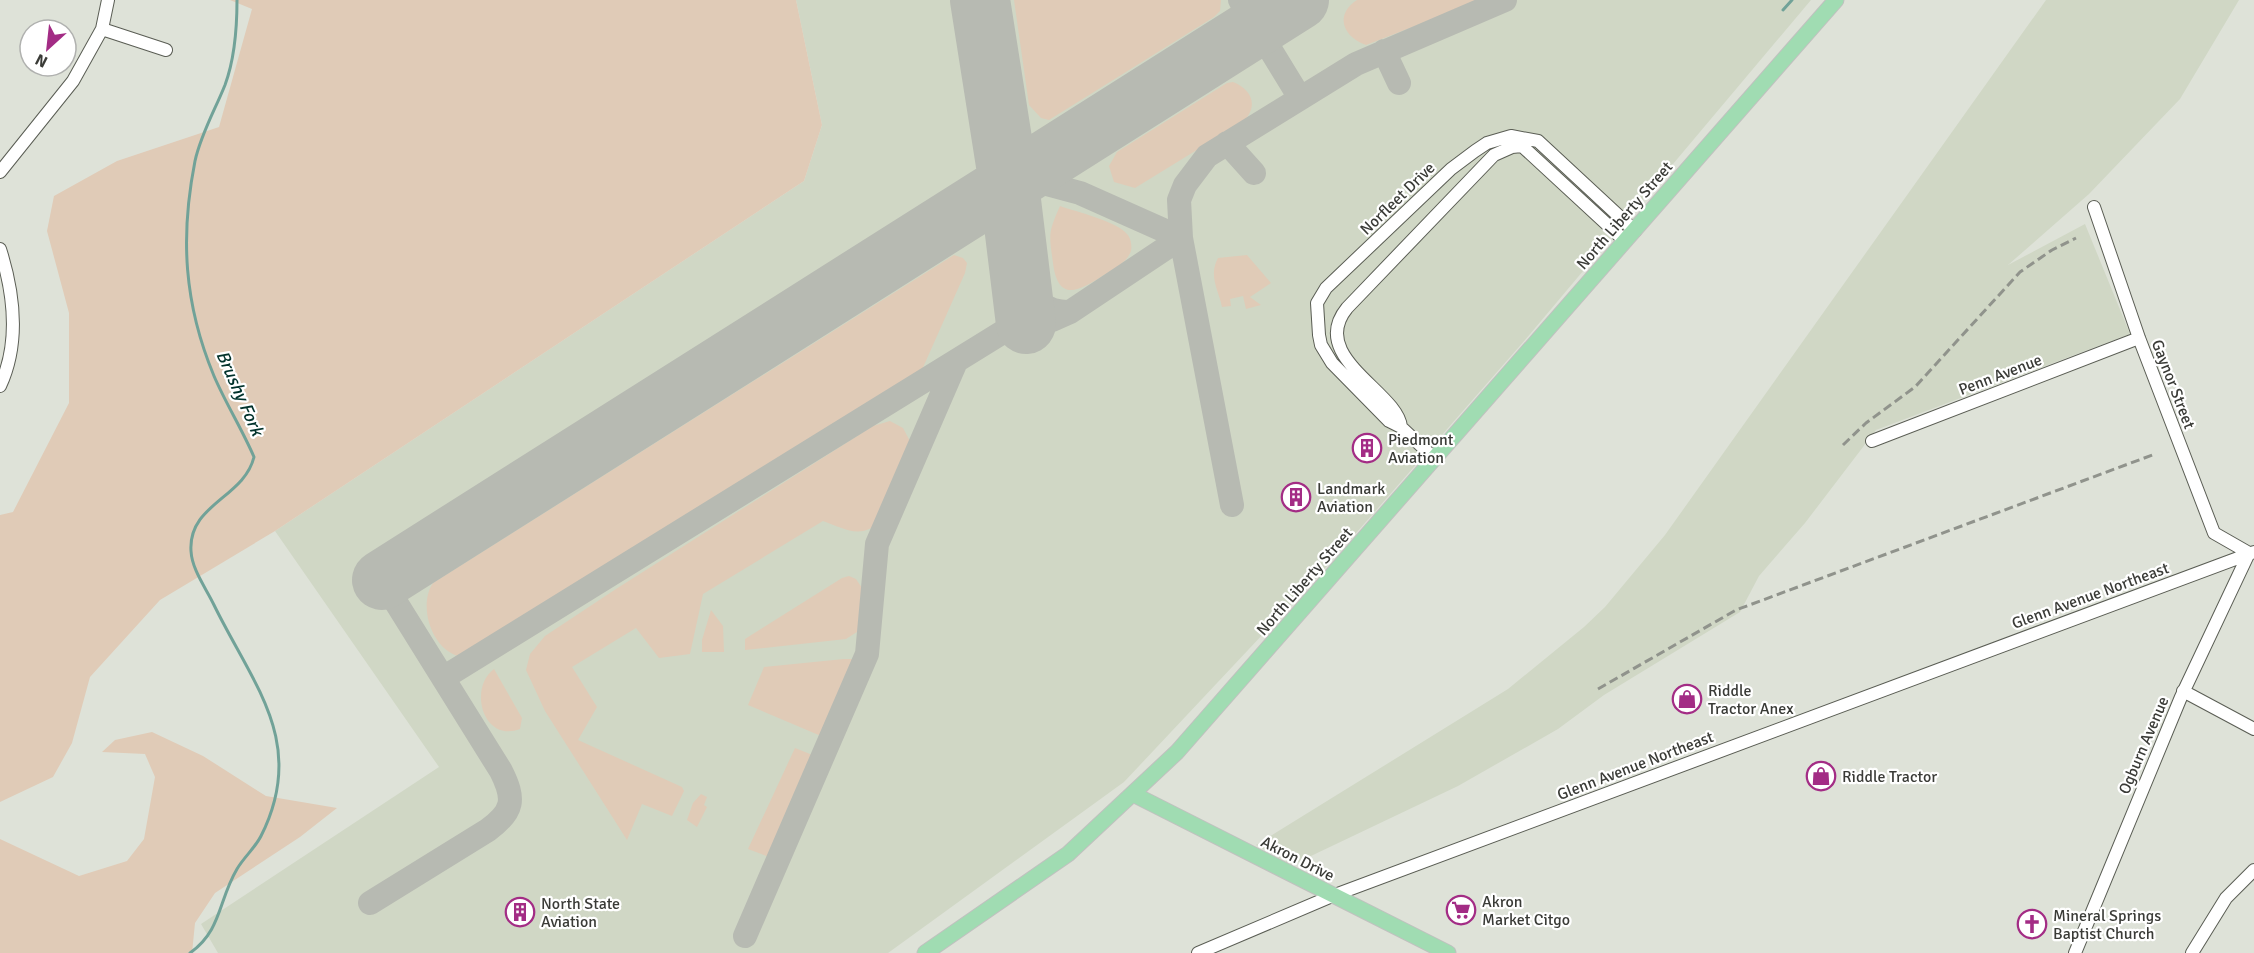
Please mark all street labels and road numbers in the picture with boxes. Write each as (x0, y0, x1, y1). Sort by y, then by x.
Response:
street label: North Liberty Street (1572, 157, 1677, 274)
street label: Norfleet Drive (1356, 158, 1439, 239)
street label: Gaynor Street (2147, 337, 2199, 432)
street label: Penn Avenue (1956, 350, 2045, 400)
street label: North Liberty Street (1252, 523, 1357, 640)
street label: Glenn Avenue Northeast (2009, 558, 2172, 634)
street label: Ogburn Avenue (2114, 693, 2174, 797)
street label: Glenn Avenue Northeast (1554, 727, 1717, 805)
street label: Akron Drive (1257, 832, 1338, 886)

